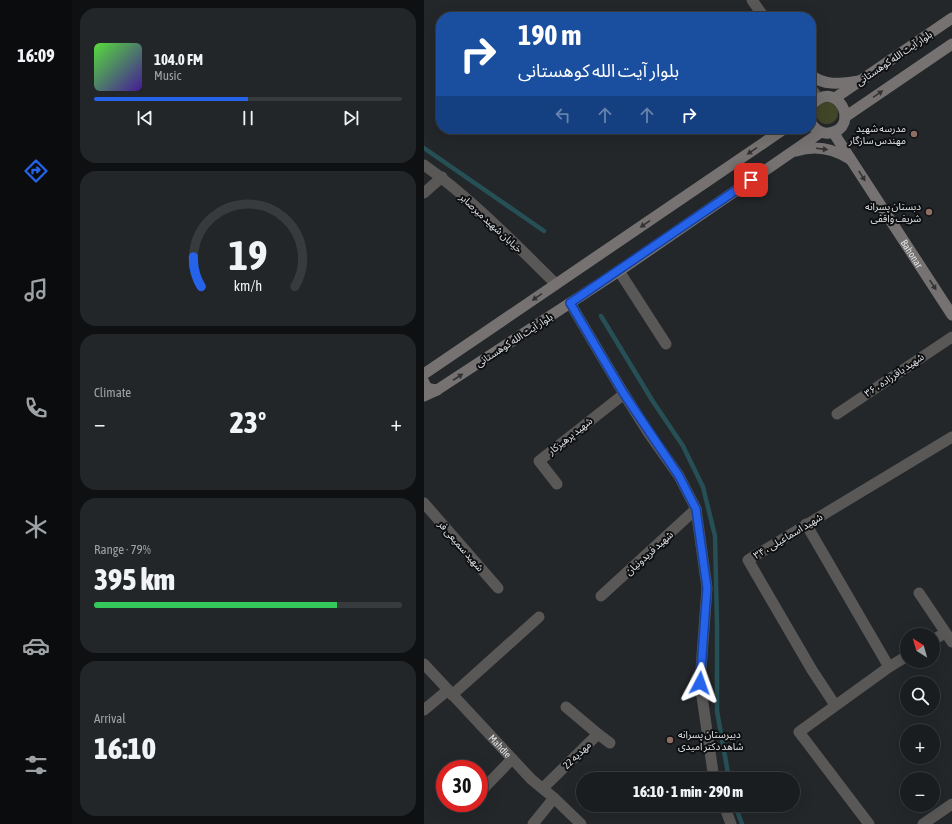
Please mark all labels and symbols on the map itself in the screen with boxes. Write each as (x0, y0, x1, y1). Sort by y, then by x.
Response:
street label: بلوار آیت الله کوهستانی (854, 28, 935, 88)
one-way arrow (872, 91, 883, 98)
place label: مدرسه شهید مهندس سازگار (848, 123, 906, 147)
marker: مدرسه شهید مهندس سازگار (909, 129, 919, 139)
one-way arrow (816, 146, 828, 152)
one-way arrow (747, 147, 757, 155)
pin (734, 163, 768, 197)
one-way arrow (858, 171, 866, 181)
street label: خیابان شهید میرصابر (456, 191, 524, 255)
place label: دبستان پسرانه شریف واقفی (865, 201, 921, 225)
marker: دبستان پسرانه شریف واقفی (924, 207, 934, 217)
one-way arrow (639, 220, 650, 228)
street label: Bahonar (899, 237, 926, 271)
one-way arrow (929, 280, 936, 291)
one-way arrow (532, 293, 542, 301)
street label: بلوار آیت الله کوهستانی (473, 311, 555, 370)
street label: شهید باقرزاده ، ۳۶ (862, 351, 927, 400)
one-way arrow (452, 373, 463, 380)
street label: شهید پرهیزکار (545, 415, 595, 458)
street label: شهید اسماعیلی ، ۳۴ (751, 511, 825, 561)
street label: شهید سمیعی فر (435, 518, 486, 574)
street label: شهید فریدونیان (623, 529, 676, 578)
north arrow (900, 628, 940, 668)
position arrow (679, 662, 721, 704)
place label: دبیرستان پسرانه شاهد دکتر امیدی (678, 729, 744, 753)
street label: Mahdie (487, 732, 514, 760)
marker: دبیرستان پسرانه شاهد دکتر امیدی (665, 735, 675, 745)
street label: مهدیه 22 (561, 739, 593, 771)
speed limit sign: 30 (436, 760, 488, 812)

